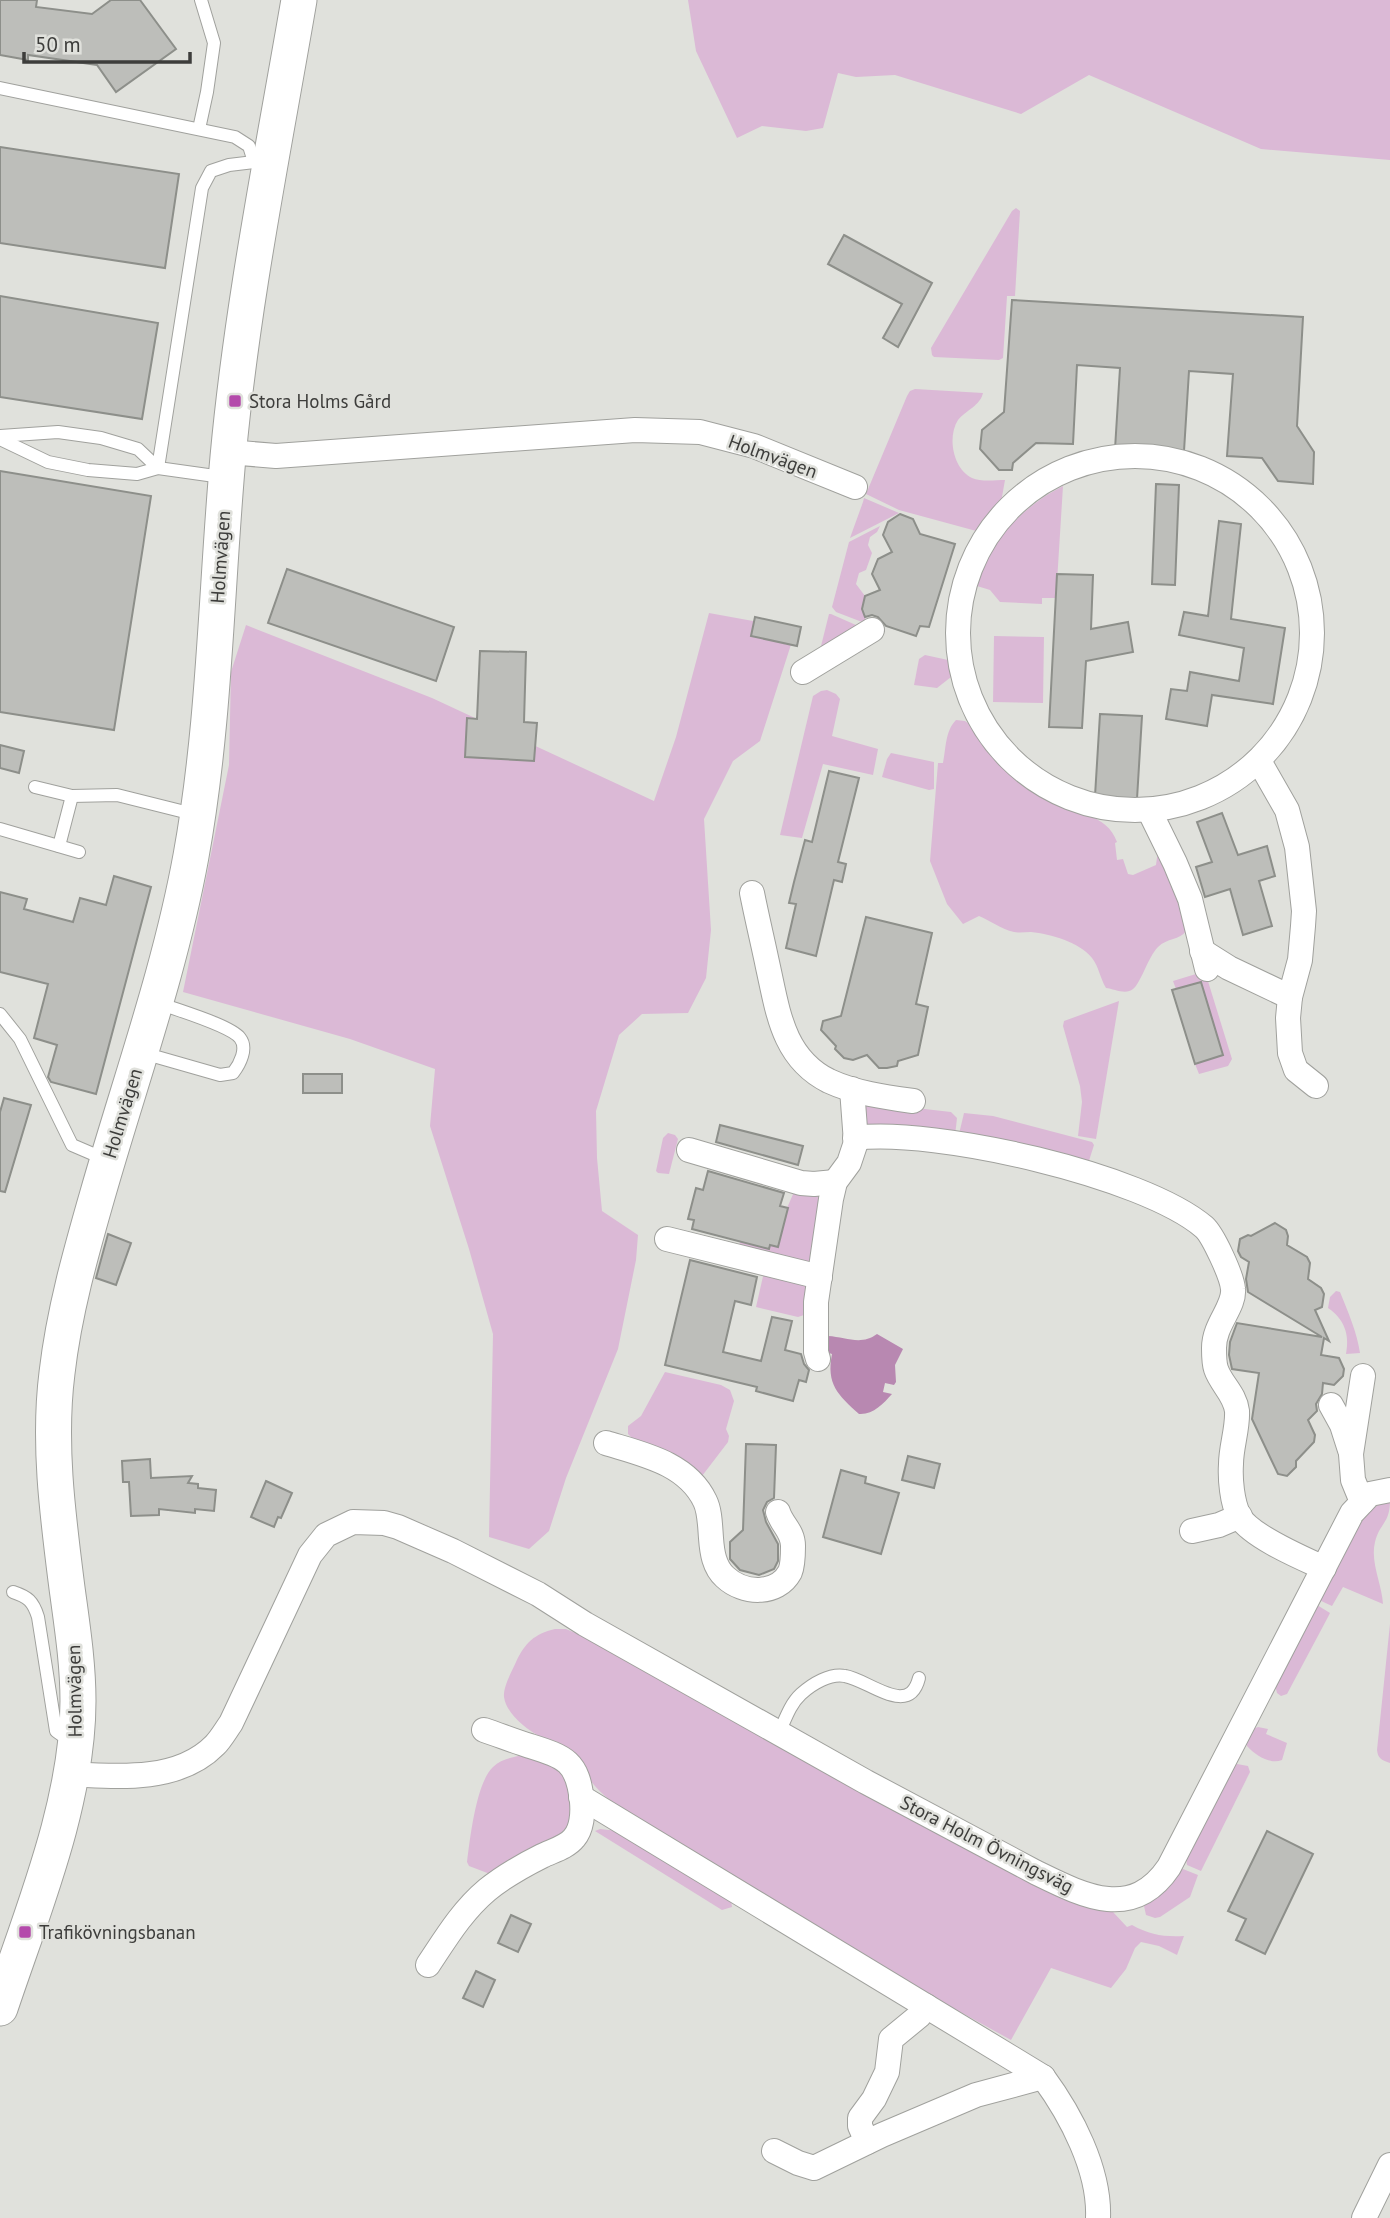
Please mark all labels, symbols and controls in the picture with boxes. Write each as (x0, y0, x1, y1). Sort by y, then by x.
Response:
scale bar (24, 21, 191, 65)
text: 50 m (35, 31, 81, 58)
place label: Stora Holms Gård (249, 389, 391, 413)
marker: Stora Holms Gård (227, 393, 243, 409)
street label: Holmvägen (725, 429, 821, 483)
street label: Holmvägen (205, 510, 235, 604)
street label: Holmvägen (97, 1065, 147, 1161)
street label: Holmvägen (61, 1644, 87, 1738)
street label: Stora Holm Övningsväg (896, 1790, 1078, 1898)
place label: Trafikövningsbanan (39, 1920, 196, 1944)
marker: Trafikövningsbanan (17, 1924, 33, 1940)

